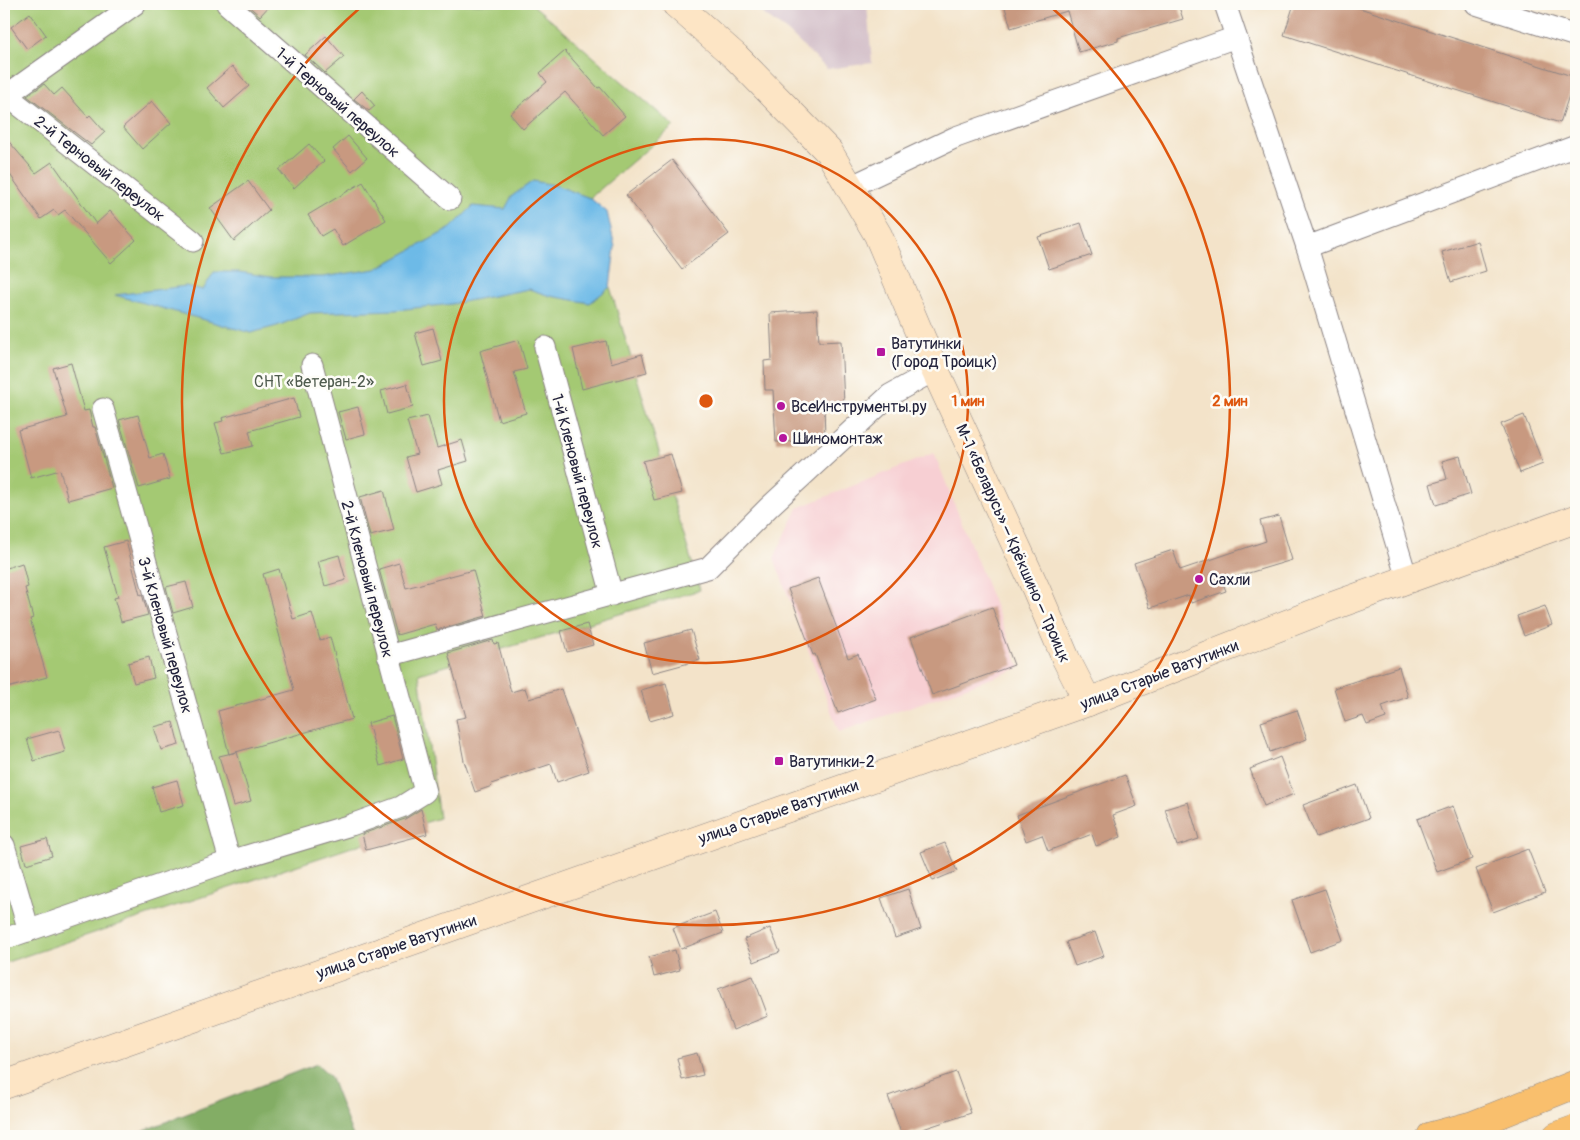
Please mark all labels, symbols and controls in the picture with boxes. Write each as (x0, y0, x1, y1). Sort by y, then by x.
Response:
street label: 1-й Терновый переулок (271, 43, 404, 162)
street label: 2-й Терновый переулок (30, 111, 169, 226)
place label: Ватутинки (Город Троицк) (891, 334, 998, 372)
marker: Ватутинки (Город Троицк) (875, 346, 887, 358)
park label: СНТ «Ветеран-2» (254, 372, 374, 392)
street label: 1-й Кленовый переулок (547, 392, 607, 551)
centre of rings (697, 392, 715, 410)
text: 1 мин (951, 392, 985, 411)
text: 2 мин (1212, 392, 1248, 411)
place label: ВсеИнструменты.ру (791, 397, 927, 417)
marker: ВсеИнструменты.ру (775, 400, 787, 412)
street label: М-1 «Беларусь» – Крёкшино – Троицк (951, 421, 1075, 666)
place label: Шиномонтаж (793, 429, 883, 449)
marker: Шиномонтаж (777, 432, 789, 444)
street label: 2-й Кленовый переулок (336, 498, 398, 660)
street label: 3-й Кленовый переулок (133, 555, 197, 716)
place label: Сахли (1209, 570, 1250, 590)
marker: Сахли (1193, 573, 1205, 585)
street label: улица Старые Ватутинки (1077, 636, 1241, 715)
place label: Ватутинки-2 (789, 752, 875, 772)
marker: Ватутинки-2 (773, 755, 785, 767)
street label: улица Старые Ватутинки (695, 775, 861, 849)
street label: улица Старые Ватутинки (313, 910, 479, 984)

